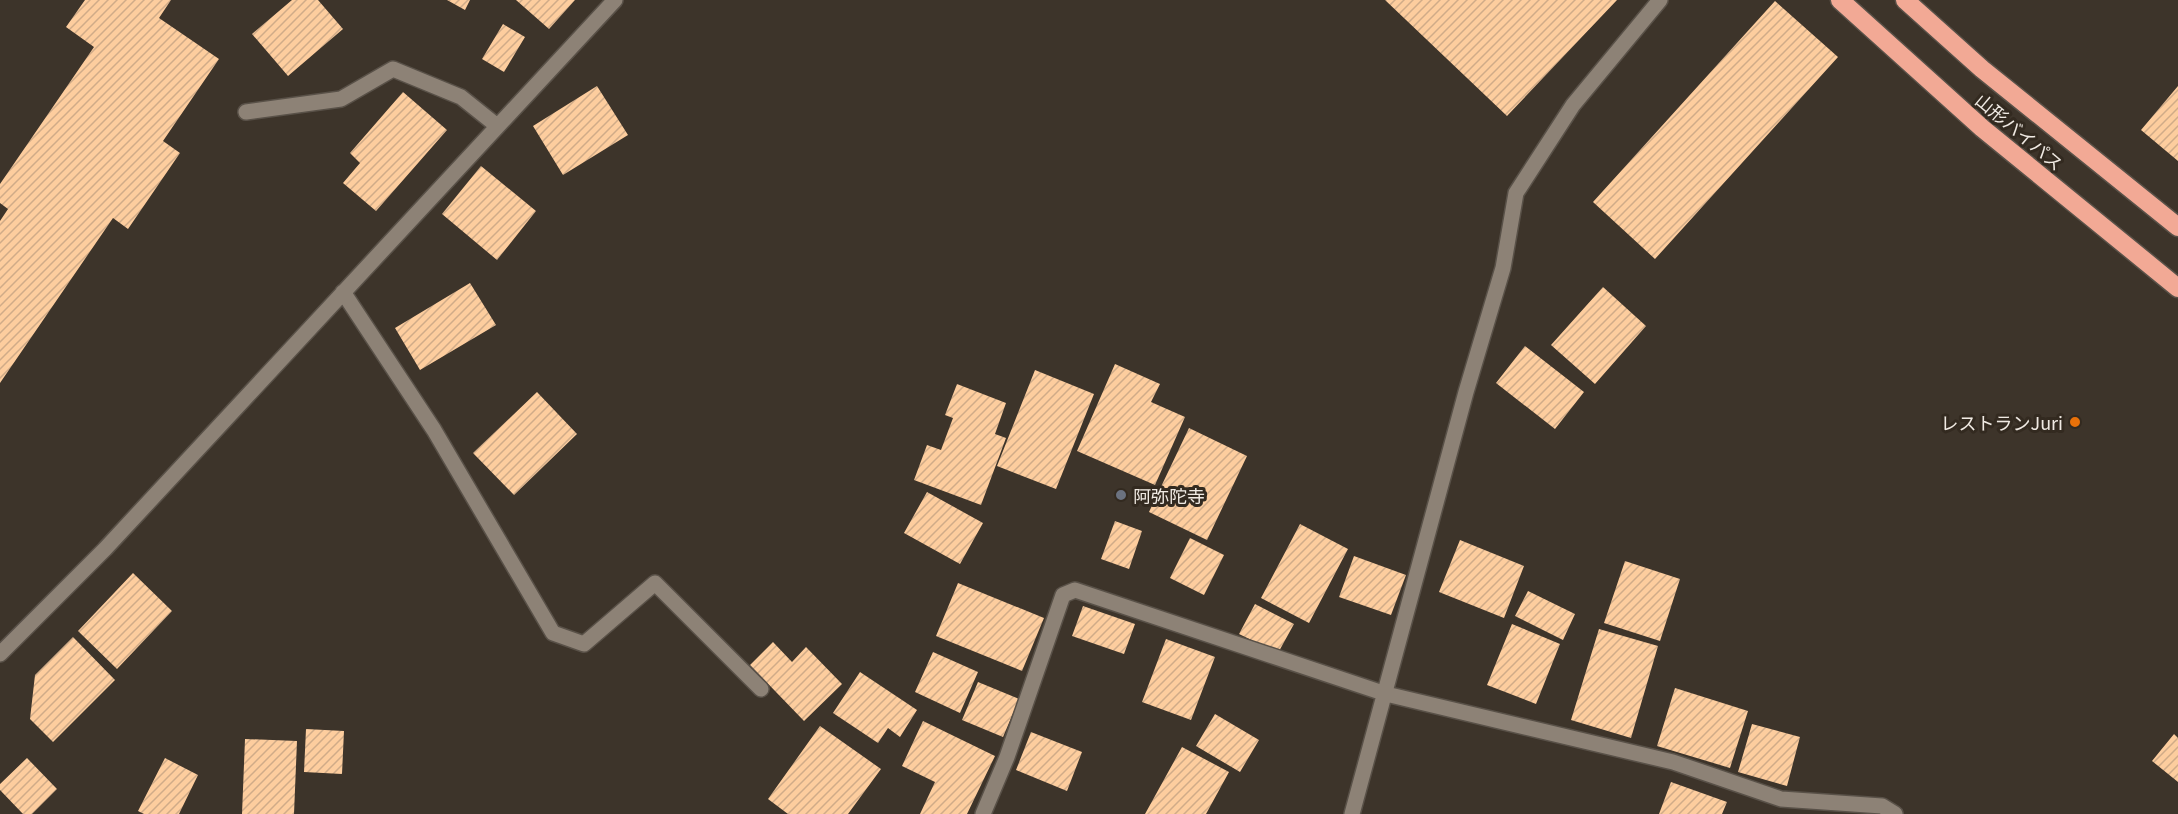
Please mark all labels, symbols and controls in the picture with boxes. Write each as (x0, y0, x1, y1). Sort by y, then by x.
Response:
street label: 山形バイパス (1970, 86, 2070, 176)
place label: レストランJuri (1941, 409, 2063, 435)
marker: レストランJuri (2068, 415, 2082, 429)
place label: 阿弥陀寺 (1133, 482, 1205, 508)
marker: 阿弥陀寺 (1114, 488, 1128, 502)

